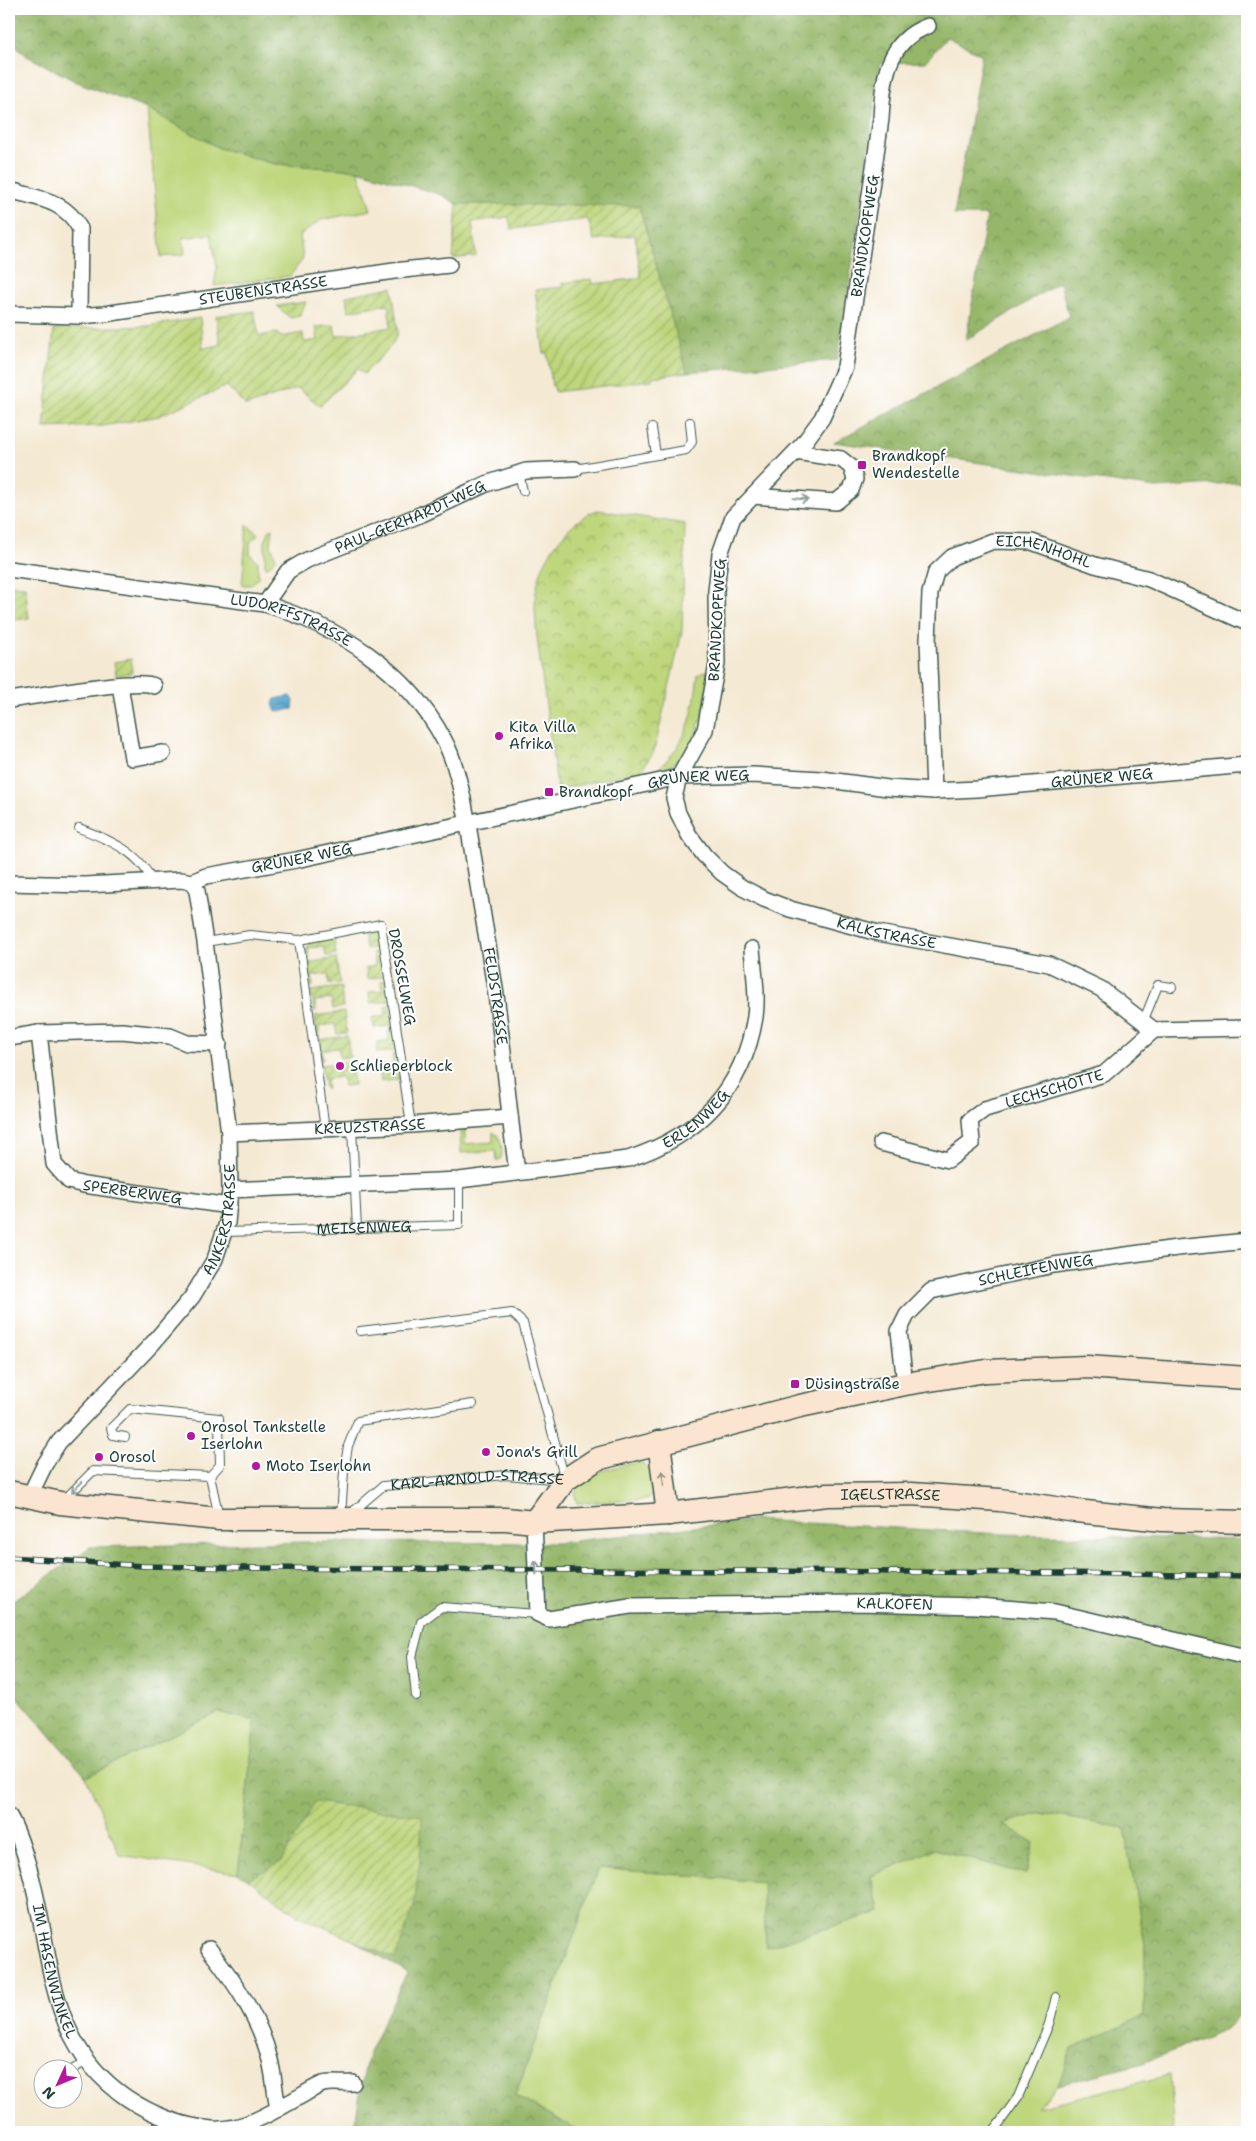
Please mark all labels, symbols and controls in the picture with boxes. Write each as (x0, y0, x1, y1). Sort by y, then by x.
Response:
street label: BRANDKOPFWEG (847, 174, 883, 298)
street label: STEUBENSTRASSE (198, 271, 329, 310)
place label: Brandkopf Wendestelle (872, 446, 960, 483)
marker: Brandkopf Wendestelle (856, 459, 868, 471)
street label: PAUL-GERHARDT-WEG (332, 476, 489, 558)
one-way arrow (793, 494, 809, 504)
street label: EICHENHOHL (995, 531, 1094, 573)
street label: BRANDKOPFWEG (704, 558, 730, 682)
street label: LUDORFFSTRASSE (229, 589, 356, 651)
place label: Kita Villa Afrika (509, 717, 576, 754)
marker: Kita Villa Afrika (493, 730, 505, 742)
street label: GRÜNER WEG (1050, 763, 1154, 792)
street label: GRÜNER WEG (646, 765, 750, 794)
place label: Brandkopf (559, 782, 633, 802)
marker: Brandkopf (543, 786, 555, 798)
street label: GRÜNER WEG (250, 838, 354, 878)
street label: KALKSTRASSE (834, 912, 938, 953)
street label: DROSSELWEG (384, 927, 420, 1027)
street label: FELDSTRASSE (479, 946, 512, 1046)
place label: Schlieperblock (350, 1056, 453, 1076)
marker: Schlieperblock (334, 1060, 346, 1072)
street label: LECHSCHOTTE (1003, 1065, 1106, 1113)
street label: ERLENWEG (659, 1086, 734, 1153)
street label: KREUZSTRASSE (313, 1114, 427, 1139)
street label: ANKERSTRASSE (197, 1164, 240, 1279)
street label: SPERBERWEG (82, 1175, 183, 1209)
street label: MEISENWEG (316, 1216, 412, 1239)
street label: SCHLEIFENWEG (976, 1250, 1094, 1291)
place label: Düsingstraße (805, 1374, 900, 1394)
marker: Düsingstraße (789, 1378, 801, 1390)
place label: Orosol Tankstelle Iserlohn (201, 1417, 326, 1454)
marker: Orosol Tankstelle Iserlohn (185, 1430, 197, 1442)
place label: Jona's Grill (496, 1442, 578, 1462)
marker: Jona's Grill (480, 1446, 492, 1458)
place label: Orosol (109, 1447, 156, 1467)
marker: Orosol (93, 1451, 105, 1463)
place label: Moto Iserlohn (266, 1456, 371, 1476)
marker: Moto Iserlohn (250, 1460, 262, 1472)
street label: KARL-ARNOLD-STRASSE (390, 1465, 565, 1495)
one-way arrow (658, 1470, 668, 1486)
one-way arrow (70, 1481, 83, 1493)
street label: IGELSTRASSE (840, 1484, 941, 1506)
one-way arrow (532, 1560, 541, 1576)
street label: KALKOFEN (856, 1593, 933, 1615)
street label: IM HASENWINKEL (28, 1902, 82, 2042)
north arrow (32, 2058, 82, 2108)
text: N (38, 2083, 59, 2103)

